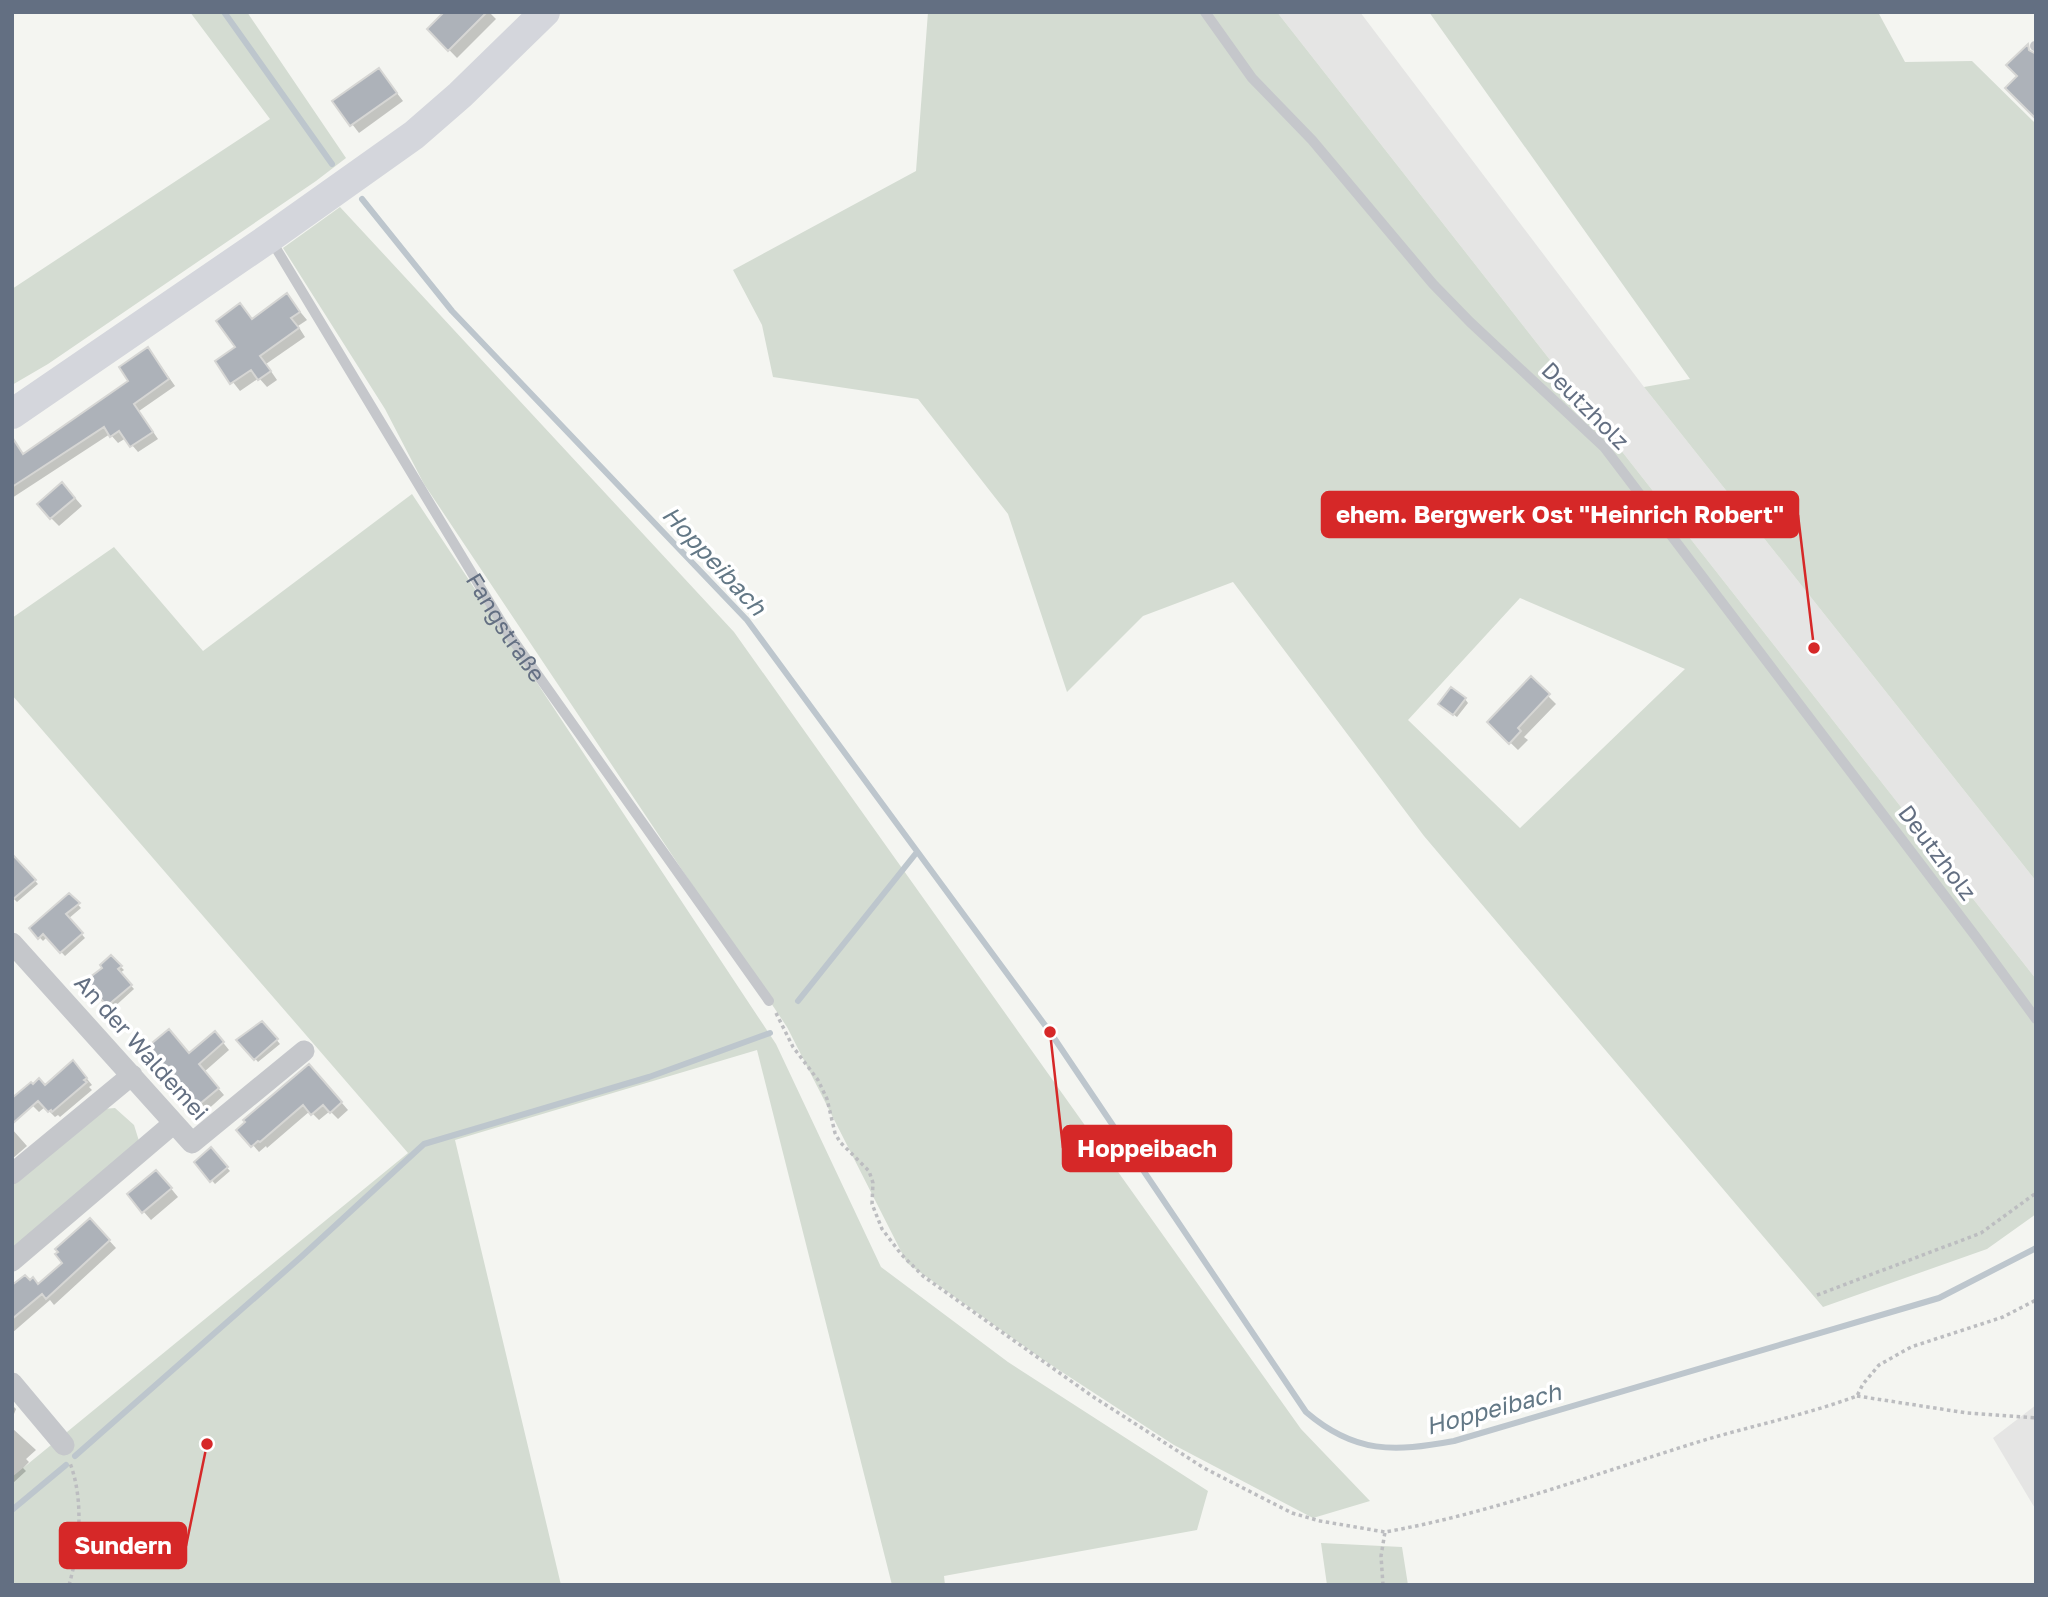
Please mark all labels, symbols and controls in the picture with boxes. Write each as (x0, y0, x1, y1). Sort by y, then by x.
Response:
street label: Deutzholz (1536, 355, 1636, 455)
callout: ehem. Bergwerk Ost "Heinrich Robert" (1322, 492, 1798, 537)
water label: Hoppeibach (657, 499, 774, 622)
text: ehem. Bergwerk Ost "Heinrich Robert" (1336, 499, 1784, 528)
street label: Fangstraße (461, 567, 552, 687)
street label: Deutzholz (1893, 799, 1983, 905)
street label: An der Waldemei (69, 968, 215, 1126)
callout: Hoppeibach (1063, 1126, 1231, 1171)
text: Hoppeibach (1077, 1133, 1217, 1162)
water label: Hoppeibach (1422, 1376, 1565, 1440)
callout: Sundern (60, 1523, 186, 1568)
text: Sundern (74, 1530, 172, 1559)

